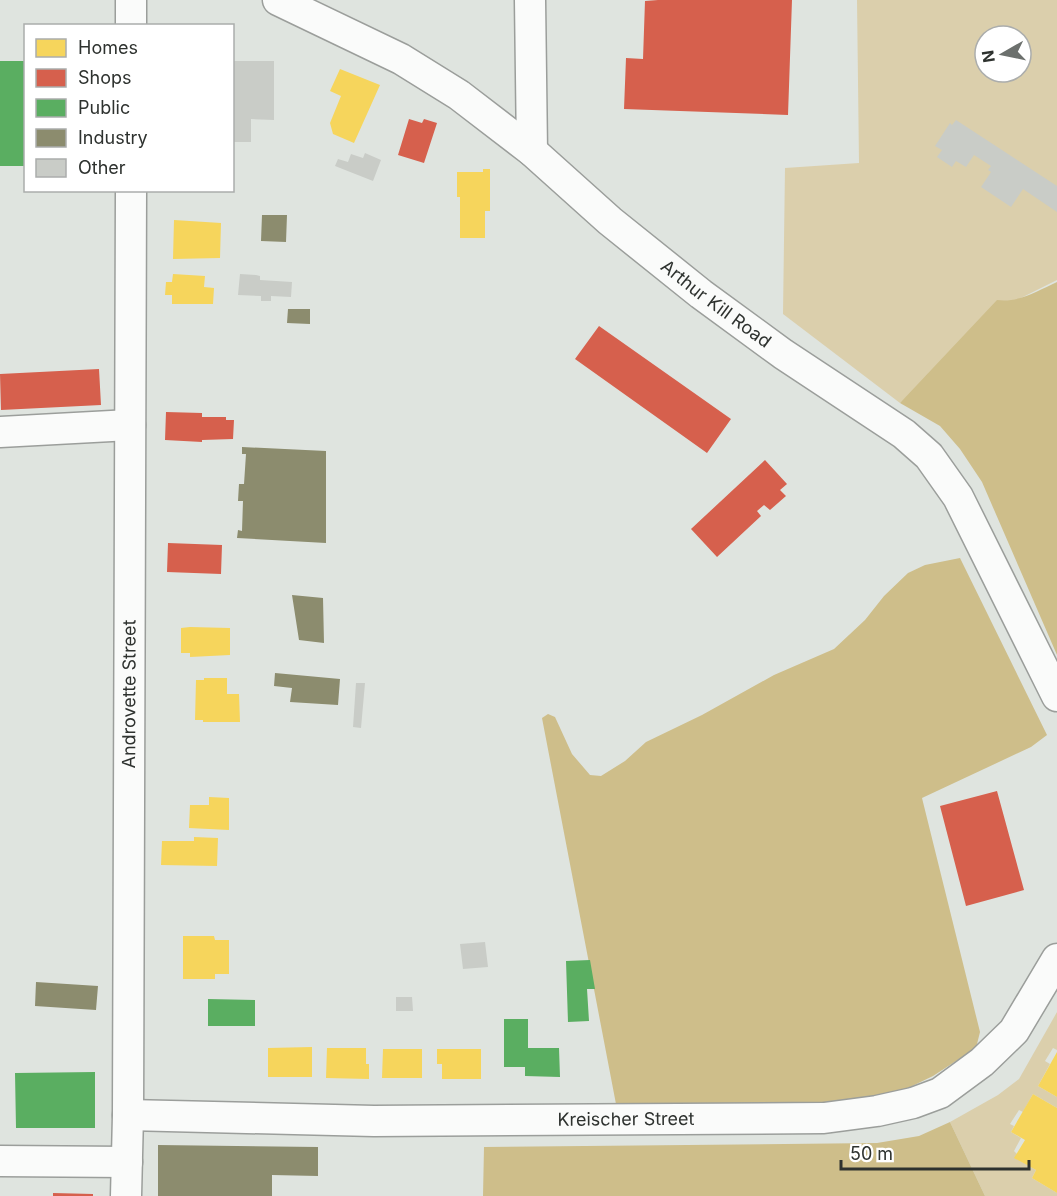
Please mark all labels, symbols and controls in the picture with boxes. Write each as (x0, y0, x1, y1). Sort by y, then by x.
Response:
legend (24, 24, 234, 192)
north arrow (973, 24, 1033, 84)
text: Homes (78, 37, 138, 58)
text: N (977, 49, 999, 64)
text: Shops (78, 67, 132, 88)
text: Public (78, 97, 130, 118)
text: Industry (78, 127, 148, 148)
text: Other (78, 157, 126, 178)
street label: Arthur Kill Road (657, 255, 775, 352)
street label: Androvette Street (118, 619, 140, 768)
street label: Kreischer Street (557, 1108, 695, 1130)
scale bar (841, 1133, 1028, 1171)
text: 50 m (850, 1143, 893, 1164)

